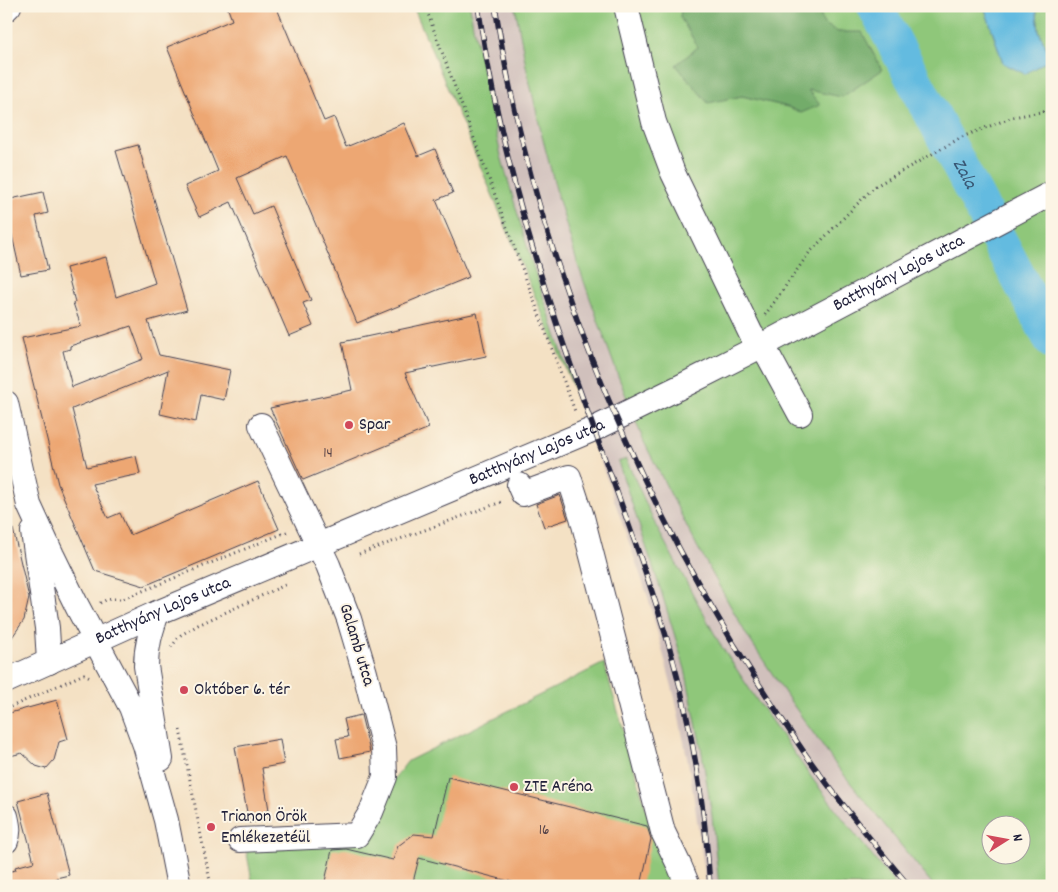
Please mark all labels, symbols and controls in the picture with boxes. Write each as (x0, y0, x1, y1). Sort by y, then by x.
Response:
water label: Zala (945, 154, 983, 195)
street label: Batthyány Lajos utca (829, 228, 969, 318)
place label: Spar (359, 413, 391, 438)
street label: Batthyány Lajos utca (465, 413, 610, 493)
marker: Spar (343, 419, 355, 431)
house number: 14 (323, 443, 333, 465)
street label: Batthyány Lajos utca (92, 571, 235, 652)
street label: Galamb utca (332, 601, 380, 690)
place label: Október 6. tér (194, 678, 290, 703)
marker: Október 6. tér (178, 684, 190, 696)
place label: ZTE Aréna (524, 775, 593, 800)
marker: ZTE Aréna (508, 781, 520, 793)
place label: Trianon Örök Emlékezetéül (221, 805, 311, 851)
north arrow (980, 814, 1030, 864)
house number: 16 (539, 820, 549, 842)
marker: Trianon Örök Emlékezetéül (205, 821, 217, 833)
text: N (1006, 833, 1027, 843)

